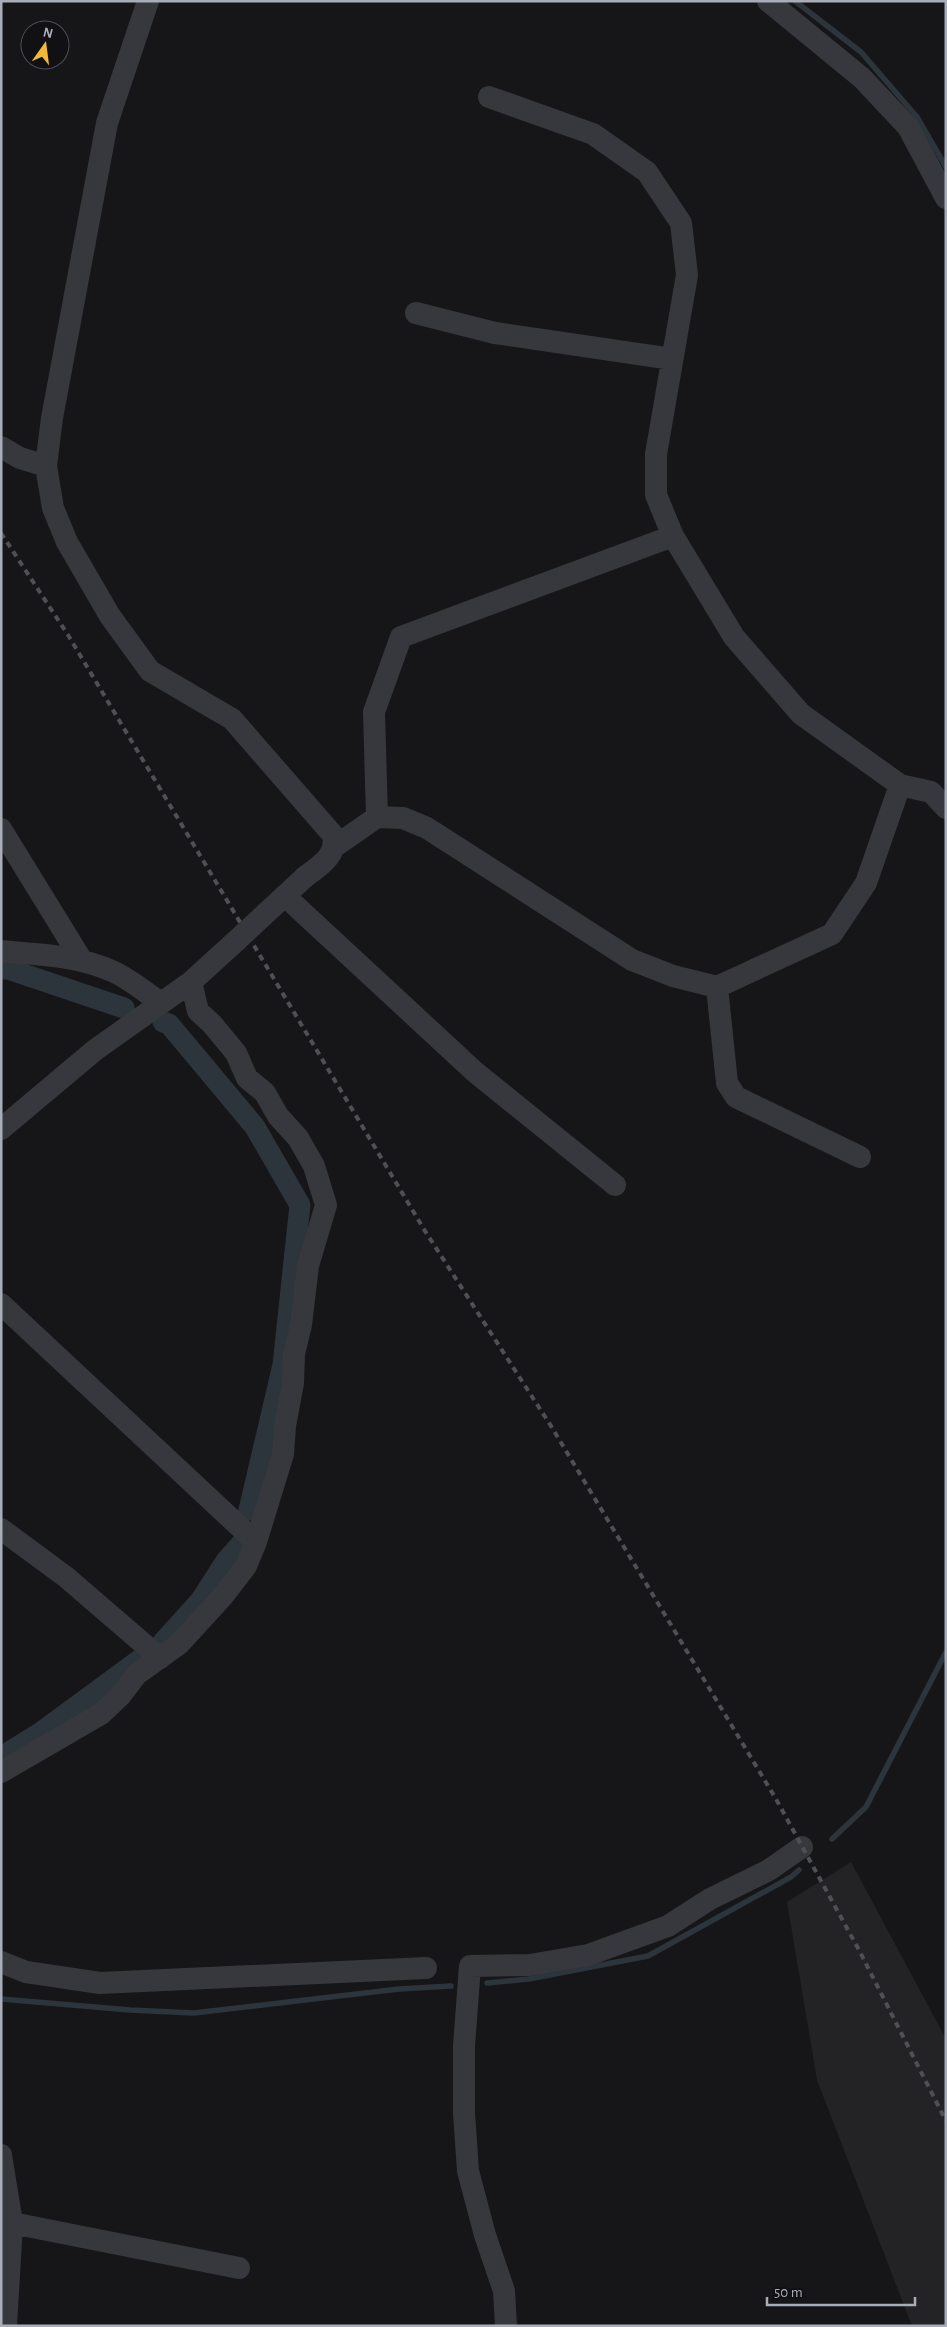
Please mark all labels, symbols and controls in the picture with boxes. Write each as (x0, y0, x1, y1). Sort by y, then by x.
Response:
north arrow (20, 20, 70, 70)
text: N (41, 25, 54, 41)
scale bar (767, 2274, 914, 2306)
text: 50 m (774, 2285, 803, 2300)

